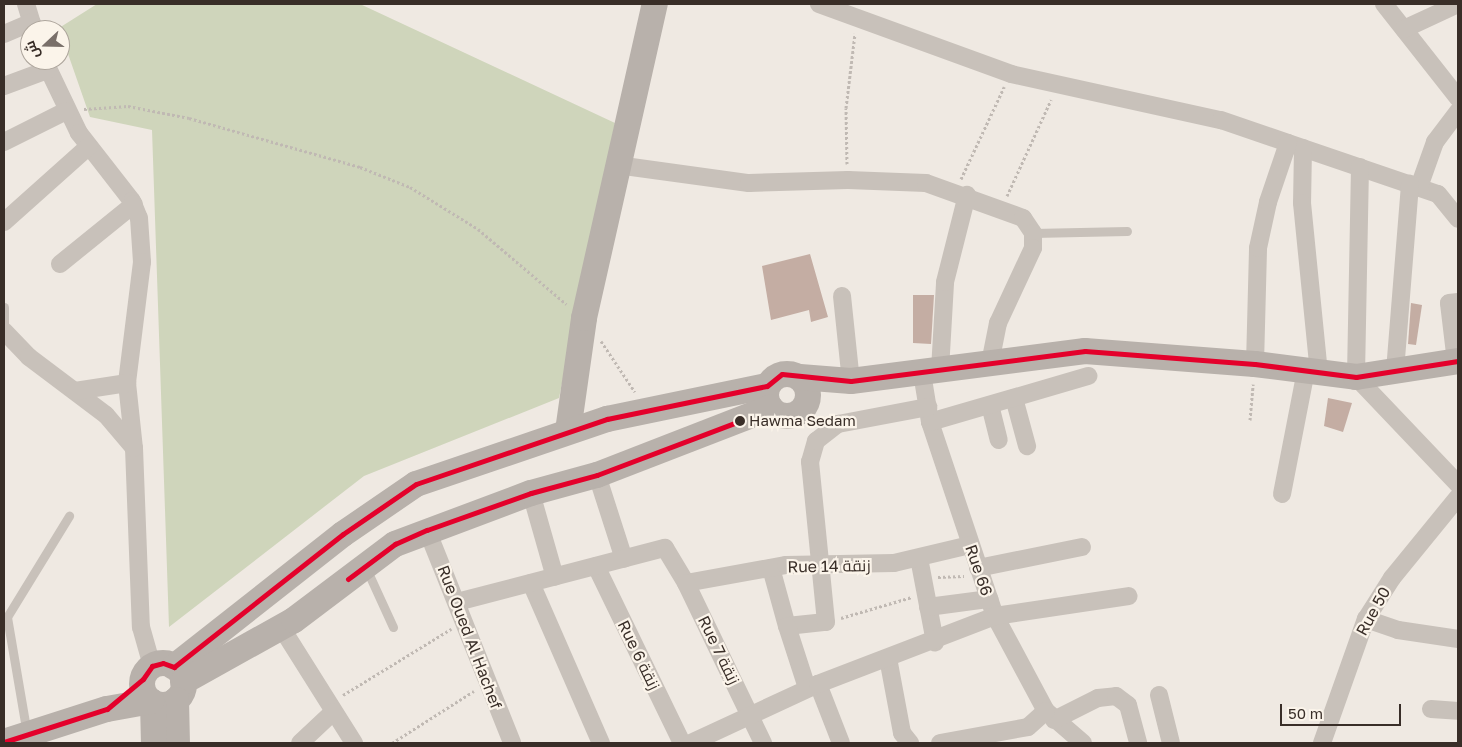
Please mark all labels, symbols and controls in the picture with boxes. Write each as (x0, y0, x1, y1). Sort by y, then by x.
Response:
north arrow (20, 20, 70, 70)
text: ش (20, 39, 43, 62)
place label: Hawma Sedam (749, 412, 856, 430)
marker: Hawma Sedam (735, 416, 745, 426)
street label: Rue 66 (961, 542, 997, 598)
street label: Rue 14 زنقة (787, 556, 871, 576)
street label: Rue Oued Al Hachef (434, 562, 506, 712)
street label: Rue 50 (1352, 583, 1394, 639)
street label: Rue 7 زنقة (694, 613, 744, 687)
street label: Rue 6 زنقة (614, 617, 664, 693)
scale bar (1282, 694, 1403, 726)
text: 50 m (1288, 704, 1323, 722)

